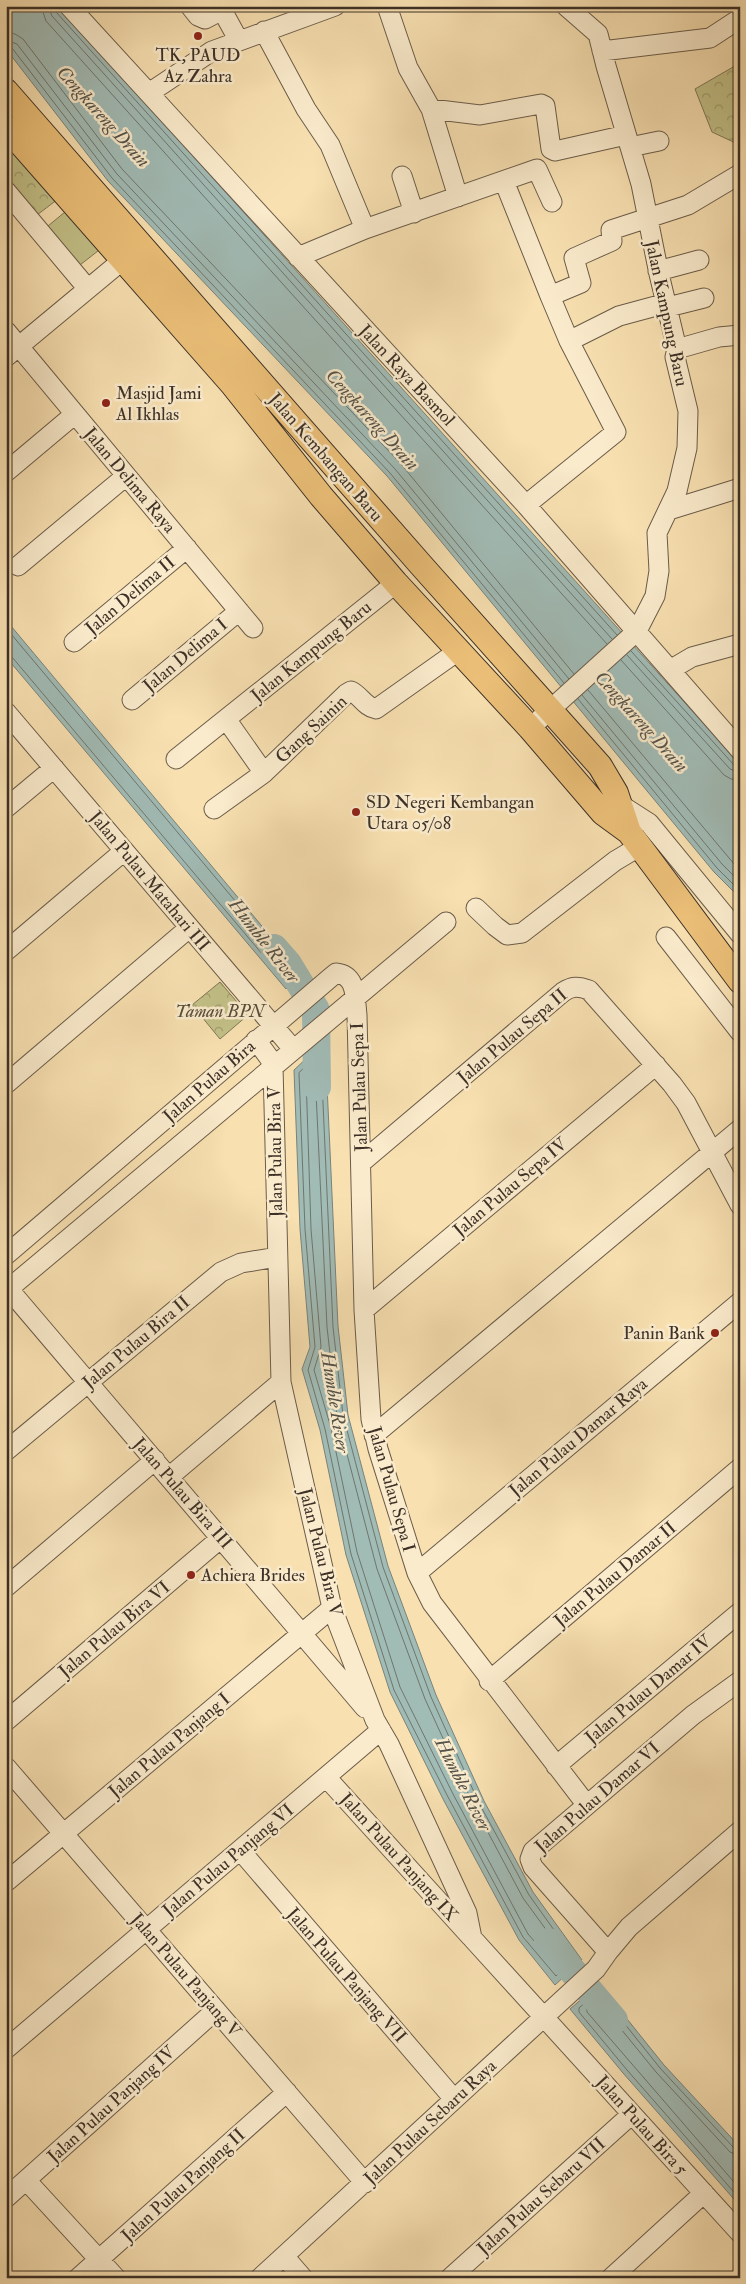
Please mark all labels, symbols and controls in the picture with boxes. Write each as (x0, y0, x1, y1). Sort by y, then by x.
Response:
marker: TK, PAUD Az Zahra (192, 30, 204, 42)
place label: TK, PAUD Az Zahra (155, 44, 241, 88)
water label: Cengkareng Drain (51, 61, 155, 172)
street label: Jalan Kampung Baru (640, 237, 693, 388)
street label: Jalan Raya Basmol (353, 319, 460, 431)
water label: Cengkareng Drain (320, 364, 424, 475)
place label: Masjid Jami Al Ikhlas (115, 382, 202, 426)
street label: Jalan Kembangan Baru (263, 387, 388, 526)
marker: Masjid Jami Al Ikhlas (100, 397, 112, 409)
street label: Jalan Delima Raya (78, 422, 181, 539)
street label: Jalan Delima II (80, 551, 180, 640)
street label: Jalan Kampung Baru (245, 596, 376, 708)
street label: Jalan Delima I (138, 613, 232, 698)
water label: Cengkareng Drain (589, 666, 693, 777)
street label: Gang Sainin (271, 690, 352, 768)
place label: SD Negeri Kembangan Utara 05/08 (366, 791, 534, 835)
street label: Jalan Pulau Matahari III (84, 806, 215, 956)
marker: SD Negeri Kembangan Utara 05/08 (350, 806, 362, 818)
water label: Humble River (223, 892, 306, 989)
street label: Jalan Pulau Sepa II (452, 984, 572, 1090)
park label: Taman BPN (175, 1000, 268, 1023)
street label: Jalan Pulau Sepa I (346, 1022, 373, 1153)
street label: Jalan Pulau Bira (158, 1035, 261, 1128)
street label: Jalan Pulau Bira V (263, 1085, 288, 1219)
street label: Jalan Pulau Sepa IV (448, 1132, 573, 1243)
street label: Jalan Pulau Bira II (77, 1291, 195, 1395)
place label: Panin Bank (623, 1322, 705, 1345)
marker: Panin Bank (709, 1327, 721, 1339)
water label: Humble River (315, 1349, 355, 1455)
street label: Jalan Pulau Damar Raya (504, 1372, 653, 1503)
street label: Jalan Pulau Sepa I (362, 1423, 420, 1555)
street label: Jalan Pulau Bira III (127, 1432, 237, 1554)
street label: Jalan Pulau Bira V (293, 1485, 348, 1620)
street label: Jalan Pulau Damar II (549, 1516, 681, 1633)
place label: Achiera Brides (200, 1564, 305, 1587)
marker: Achiera Brides (185, 1569, 197, 1581)
street label: Jalan Pulau Bira VI (53, 1576, 175, 1683)
street label: Jalan Pulau Damar IV (580, 1629, 717, 1750)
street label: Jalan Pulau Panjang I (103, 1688, 235, 1804)
water label: Humble River (429, 1733, 497, 1836)
street label: Jalan Pulau Damar VI (529, 1737, 665, 1859)
street label: Jalan Pulau Panjang IX (334, 1787, 463, 1927)
street label: Jalan Pulau Panjang VI (157, 1799, 299, 1923)
street label: Jalan Pulau Panjang VII (281, 1902, 412, 2048)
street label: Jalan Pulau Panjang V (125, 1908, 247, 2043)
street label: Jalan Pulau Panjang IV (42, 2040, 181, 2169)
street label: Jalan Pulau Sebaru Raya (358, 2054, 502, 2191)
street label: Jalan Pulau Bira 5 (590, 2070, 693, 2180)
street label: Jalan Pulau Panjang II (116, 2124, 250, 2248)
street label: Jalan Pulau Sebaru VII (472, 2133, 610, 2261)

